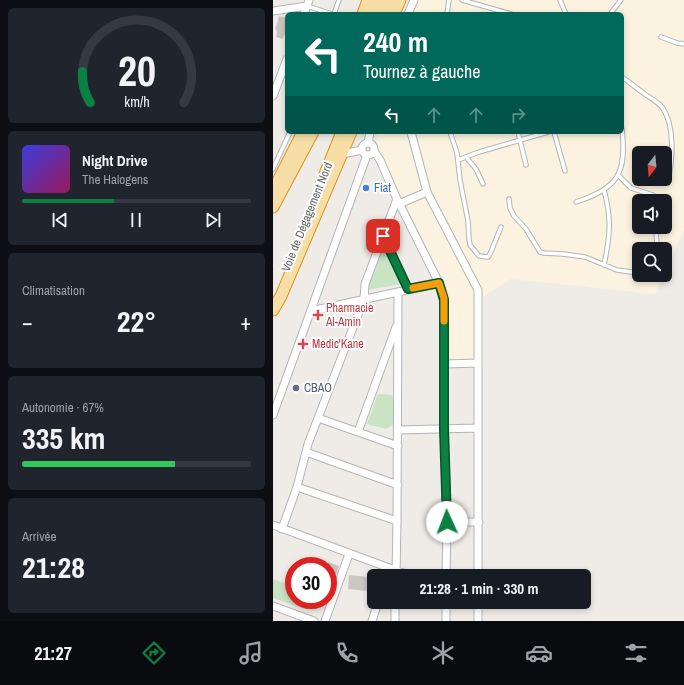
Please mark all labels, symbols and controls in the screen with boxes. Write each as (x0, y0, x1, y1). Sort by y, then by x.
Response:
text: 240 m (363, 23, 428, 61)
icon: left (297, 28, 349, 80)
text: 20 (118, 43, 155, 99)
text: Tournez à gauche (363, 59, 480, 84)
text: km/h (124, 92, 149, 111)
icon: left (381, 104, 403, 126)
icon: ahead (423, 104, 445, 126)
icon: ahead (465, 104, 487, 126)
icon: right (507, 104, 529, 126)
north arrow (632, 146, 672, 186)
map controls (632, 146, 672, 282)
text: Night Drive (82, 150, 148, 171)
street label: Voie de Dégagement Nord (278, 160, 336, 274)
text: The Halogens (82, 171, 148, 188)
place label: Fiat (374, 180, 391, 196)
marker: Fiat (361, 183, 371, 193)
button: sound (632, 194, 672, 234)
icon: previous (49, 209, 71, 231)
icon: pause (125, 209, 147, 231)
icon: next (202, 209, 224, 231)
pin (366, 219, 400, 253)
icon: arrive (372, 225, 394, 247)
button: search (632, 242, 672, 282)
text: Climatisation (22, 282, 85, 299)
place label: Pharmacie Al-Amin (325, 300, 374, 330)
text: 22° (117, 301, 156, 341)
text: − (22, 307, 33, 337)
text: + (240, 307, 251, 337)
marker: Pharmacie Al-Amin (313, 310, 323, 320)
place label: Medic'Kane (312, 336, 364, 352)
marker: Medic'Kane (297, 338, 309, 350)
place label: CBAO (304, 380, 332, 396)
marker: CBAO (291, 383, 301, 393)
text: Autonomie · 67% (22, 399, 104, 416)
text: 335 km (22, 418, 105, 458)
position arrow (426, 501, 468, 543)
text: Arrivée (22, 528, 56, 545)
text: 21:28 (22, 547, 85, 587)
speed limit sign: 30 (285, 557, 337, 609)
text: 21:28 · 1 min · 330 m (420, 578, 538, 599)
icon: directions (140, 639, 168, 667)
icon: music (237, 639, 265, 667)
icon: phone (333, 639, 361, 667)
icon: climate (429, 639, 457, 667)
icon: car (525, 639, 553, 667)
icon: filters (622, 639, 650, 667)
text: 21:27 (34, 641, 72, 666)

